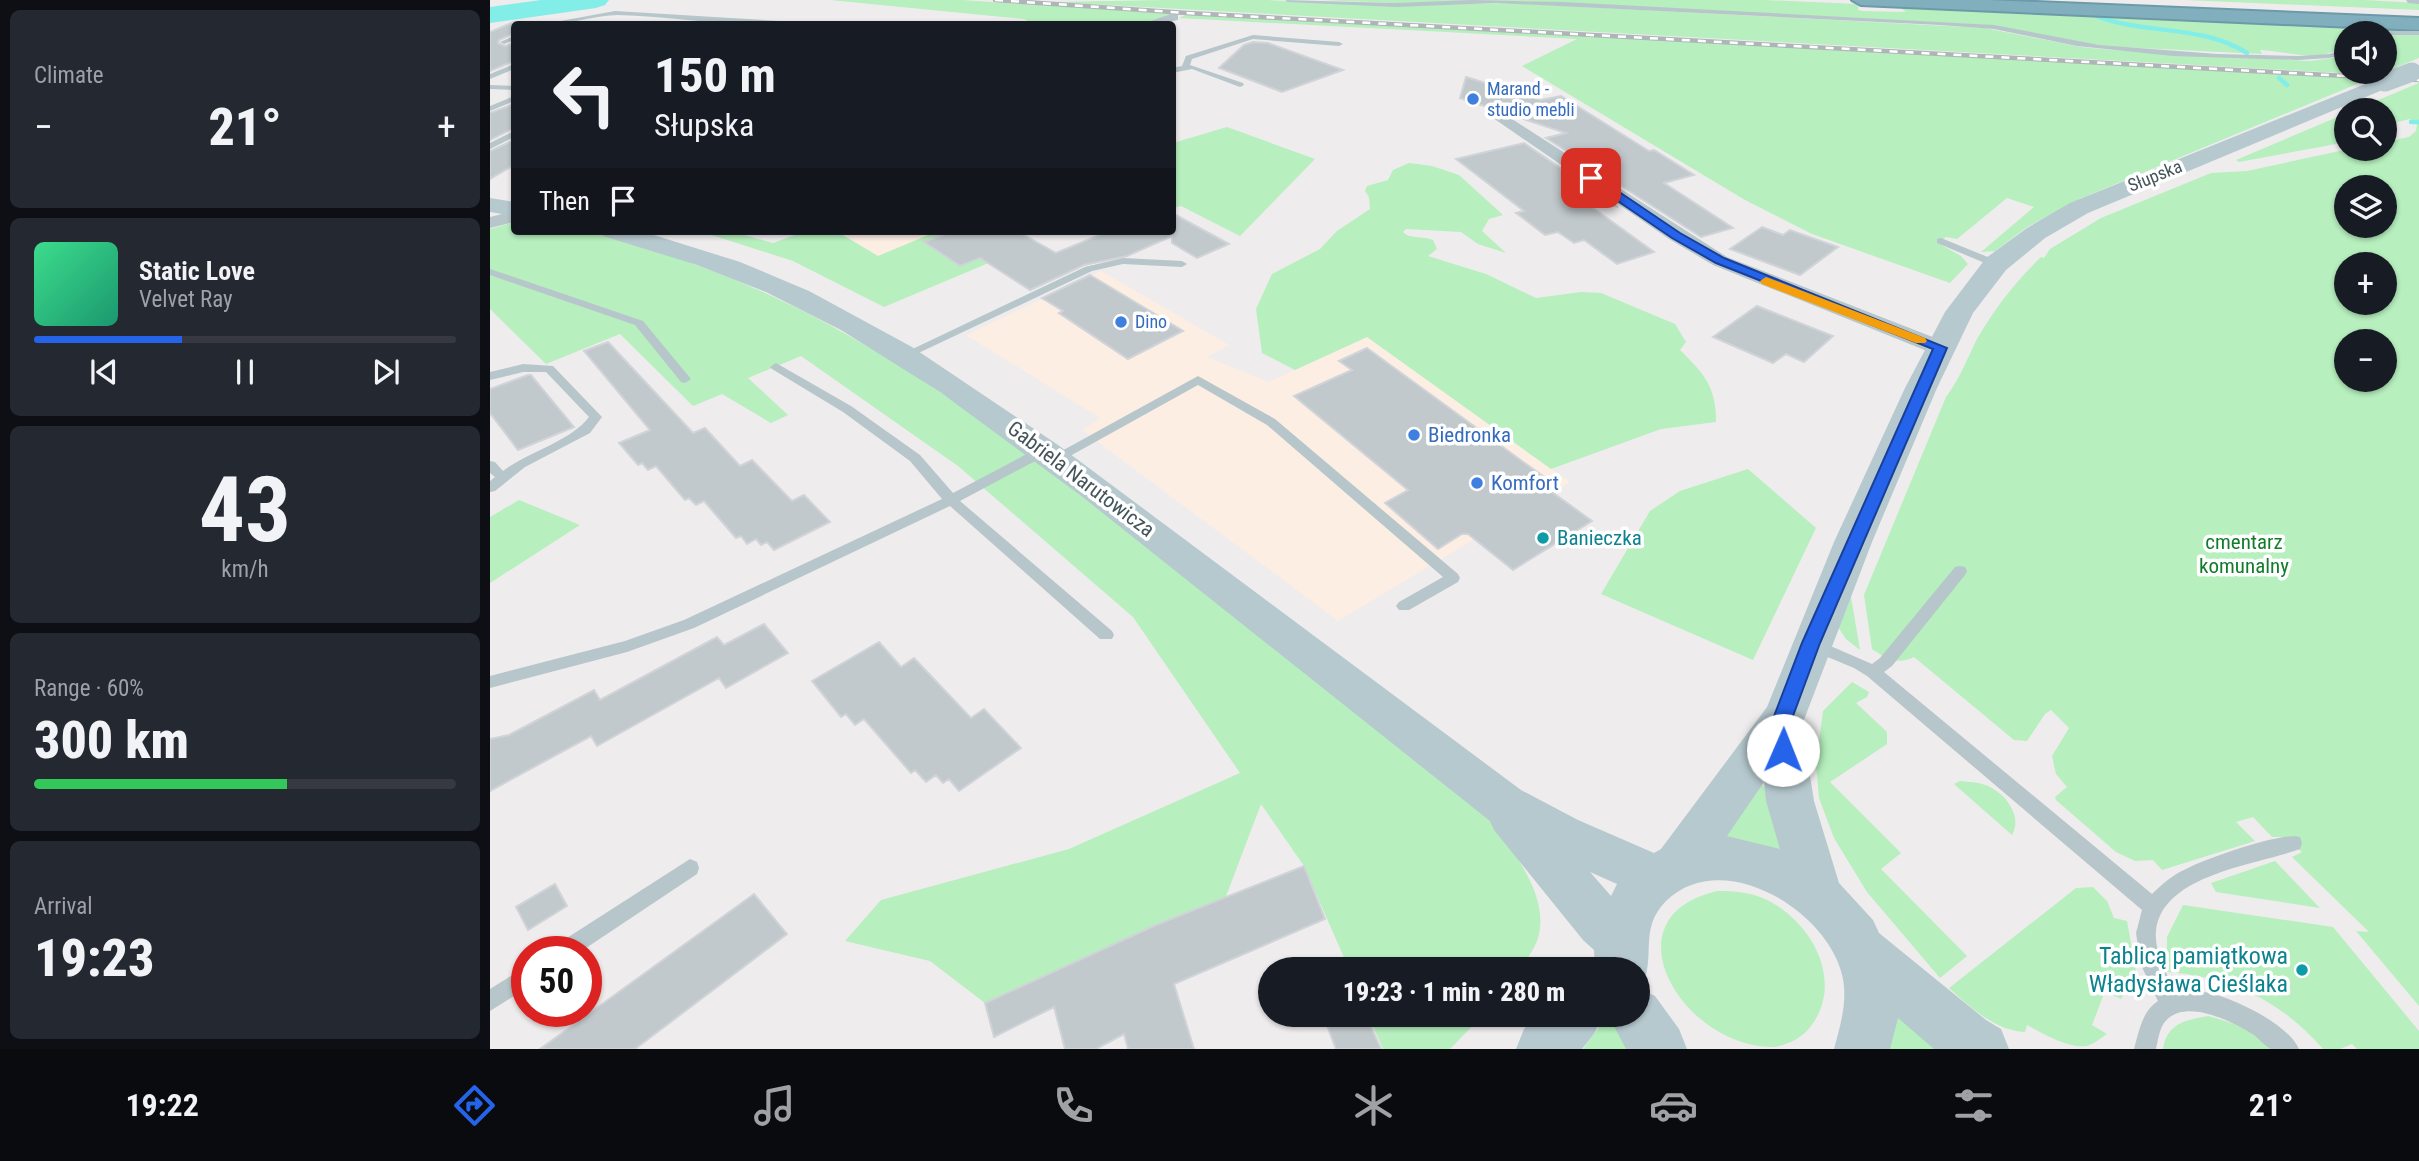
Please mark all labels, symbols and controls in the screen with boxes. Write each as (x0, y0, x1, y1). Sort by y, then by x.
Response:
map controls (2334, 21, 2397, 392)
button: sound (2334, 21, 2397, 84)
text: 150 m (654, 47, 776, 104)
icon: left (539, 49, 630, 140)
text: Climate (34, 62, 104, 89)
place label: Marand - studio mebli (1487, 78, 1575, 120)
marker: Marand - studio mebli (1465, 91, 1481, 107)
text: 21° (208, 97, 282, 158)
button: search (2334, 98, 2397, 161)
text: − (34, 105, 53, 149)
text: + (437, 105, 456, 149)
text: Słupska (654, 106, 754, 144)
pin (1561, 148, 1621, 208)
street label: Słupska (2125, 155, 2185, 196)
icon: arrive (1572, 159, 1610, 197)
button: layers (2334, 175, 2397, 238)
icon: arrive (604, 182, 642, 220)
text: Then (539, 186, 590, 216)
button: + (2334, 252, 2397, 315)
text: Static Love (139, 256, 255, 286)
text: Velvet Ray (139, 286, 233, 313)
place label: Dino (1135, 311, 1167, 332)
marker: Dino (1113, 314, 1129, 330)
button: − (2334, 329, 2397, 392)
icon: previous (85, 353, 123, 391)
icon: pause (226, 353, 264, 391)
icon: next (367, 353, 405, 391)
street label: Gabriela Narutowicza (1003, 416, 1159, 542)
place label: Biedronka (1428, 423, 1511, 447)
marker: Biedronka (1406, 427, 1422, 443)
text: 43 (199, 457, 291, 563)
place label: Komfort (1491, 471, 1559, 495)
marker: Komfort (1469, 475, 1485, 491)
place label: Banieczka (1557, 526, 1642, 550)
marker: Banieczka (1535, 530, 1551, 546)
park label: cmentarz komunalny (2199, 530, 2289, 578)
text: km/h (221, 556, 269, 583)
text: Range · 60% (34, 675, 144, 702)
text: 300 km (34, 710, 189, 771)
position arrow (1746, 713, 1820, 787)
text: Arrival (34, 893, 93, 920)
text: 19:23 (34, 928, 154, 989)
speed limit sign: 50 (511, 936, 602, 1027)
place label: Tablicą pamiątkowa Władysława Cieślaka (2089, 942, 2288, 998)
marker: Tablicą pamiątkowa Władysława Cieślaka (2294, 962, 2310, 978)
text: 19:23 · 1 min · 280 m (1343, 977, 1565, 1007)
icon: directions (450, 1081, 499, 1130)
icon: music (750, 1081, 799, 1130)
icon: phone (1049, 1081, 1098, 1130)
icon: climate (1349, 1081, 1398, 1130)
icon: car (1649, 1081, 1698, 1130)
icon: filters (1949, 1081, 1998, 1130)
text: 19:22 (125, 1086, 199, 1124)
text: 21° (2249, 1086, 2294, 1124)

